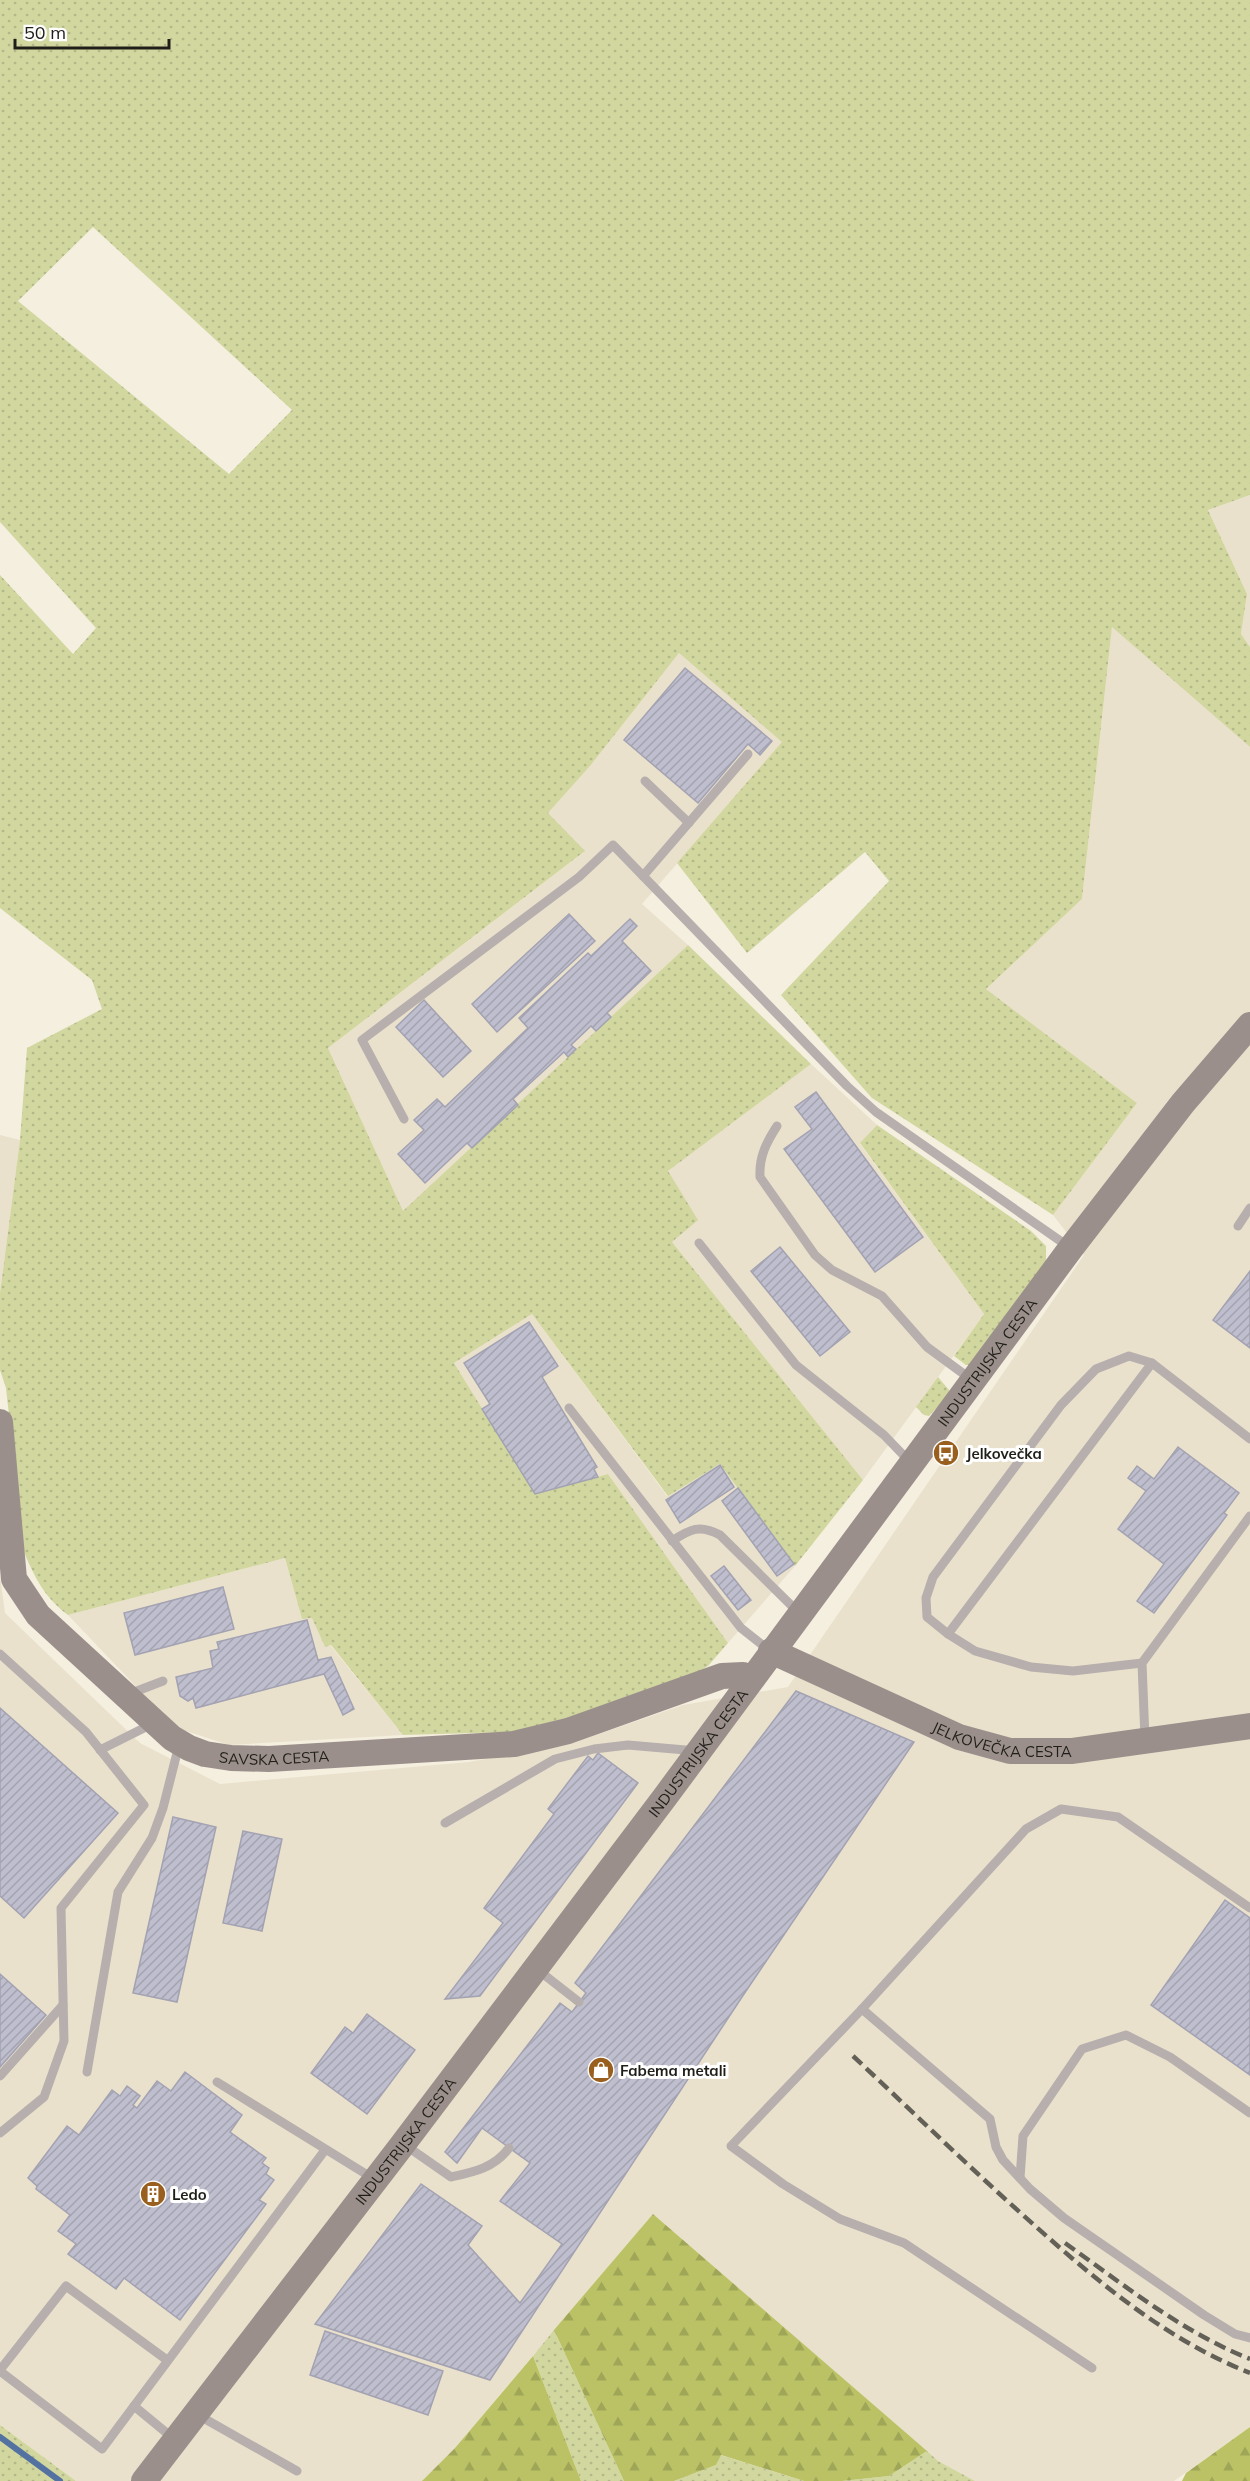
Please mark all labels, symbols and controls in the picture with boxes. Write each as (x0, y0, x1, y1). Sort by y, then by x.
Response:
scale bar (15, 12, 170, 50)
text: 50 m (24, 21, 66, 44)
street label: INDUSTRIJSKA CESTA (933, 1294, 1041, 1430)
bus stop icon: Jelkovečka (931, 1438, 961, 1468)
place label: Jelkovečka (966, 1444, 1042, 1463)
street label: INDUSTRIJSKA CESTA (644, 1685, 752, 1821)
street label: JELKOVEČKA CESTA (929, 1717, 1072, 1761)
street label: SAVSKA CESTA (218, 1746, 330, 1769)
shop icon: Fabema metali (586, 2055, 616, 2085)
place label: Fabema metali (620, 2061, 727, 2080)
street label: INDUSTRIJSKA CESTA (351, 2073, 460, 2208)
building icon: Ledo (138, 2179, 168, 2209)
place label: Ledo (172, 2185, 207, 2204)

